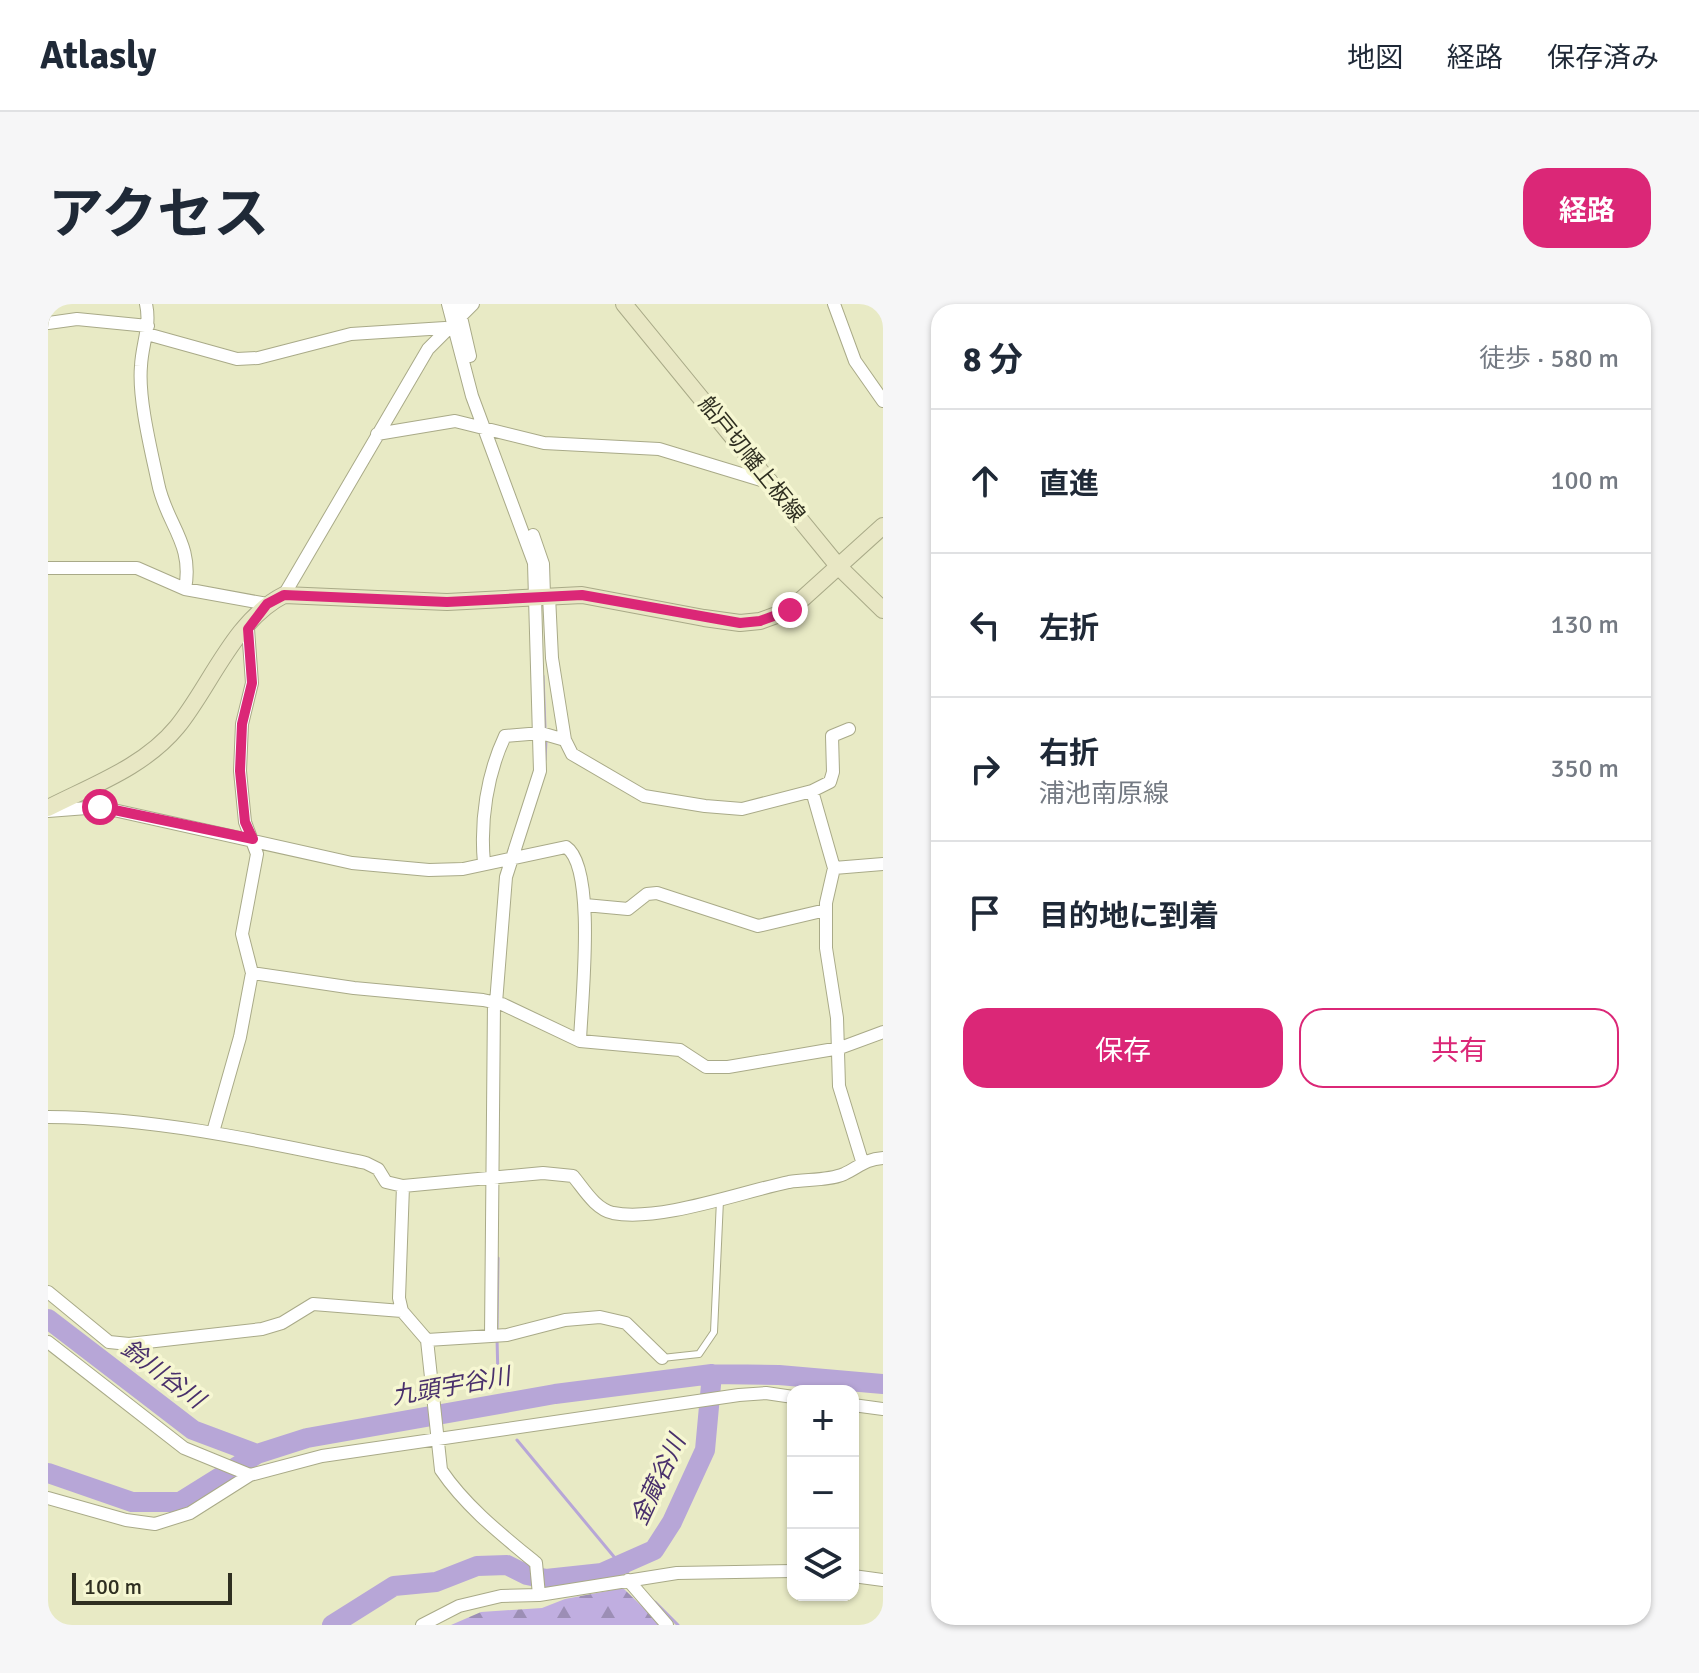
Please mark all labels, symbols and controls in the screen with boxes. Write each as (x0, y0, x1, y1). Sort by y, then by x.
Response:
text: Atlasly (40, 32, 156, 79)
text: 地図 (1347, 41, 1403, 75)
text: 経路 (1447, 41, 1503, 75)
text: 保存済み (1547, 41, 1659, 75)
button: 経路 (1523, 168, 1651, 248)
text: アクセス (48, 180, 269, 249)
text: 8 分 (963, 339, 1023, 381)
text: 徒歩 · 580 m (1479, 343, 1619, 375)
street label: 船戸切幡上板線 (693, 391, 811, 527)
icon: ahead (963, 459, 1007, 503)
text: 100 m (1550, 465, 1619, 497)
text: 直進 (1039, 466, 1099, 503)
route end (772, 592, 808, 628)
icon: left (963, 603, 1007, 647)
text: 130 m (1550, 609, 1619, 641)
text: 左折 (1039, 610, 1099, 647)
text: 右折 (1039, 735, 1099, 772)
icon: right (963, 747, 1007, 791)
text: 350 m (1550, 753, 1619, 785)
text: 浦池南原線 (1039, 778, 1169, 810)
route start (82, 789, 118, 825)
icon: arrive (963, 891, 1007, 935)
text: 目的地に到着 (1039, 898, 1219, 935)
button: 保存 (963, 1008, 1283, 1088)
button: 共有 (1299, 1008, 1619, 1088)
water label: 鈴川谷川 (116, 1333, 213, 1417)
water label: 九頭宇谷川 (389, 1360, 516, 1411)
map controls (787, 1385, 859, 1601)
button: + (787, 1385, 859, 1457)
water label: 金蔵谷川 (624, 1427, 693, 1530)
button: − (787, 1457, 859, 1529)
button: layers (787, 1529, 859, 1601)
scale bar (72, 1569, 232, 1605)
text: 100 m (84, 1573, 142, 1600)

